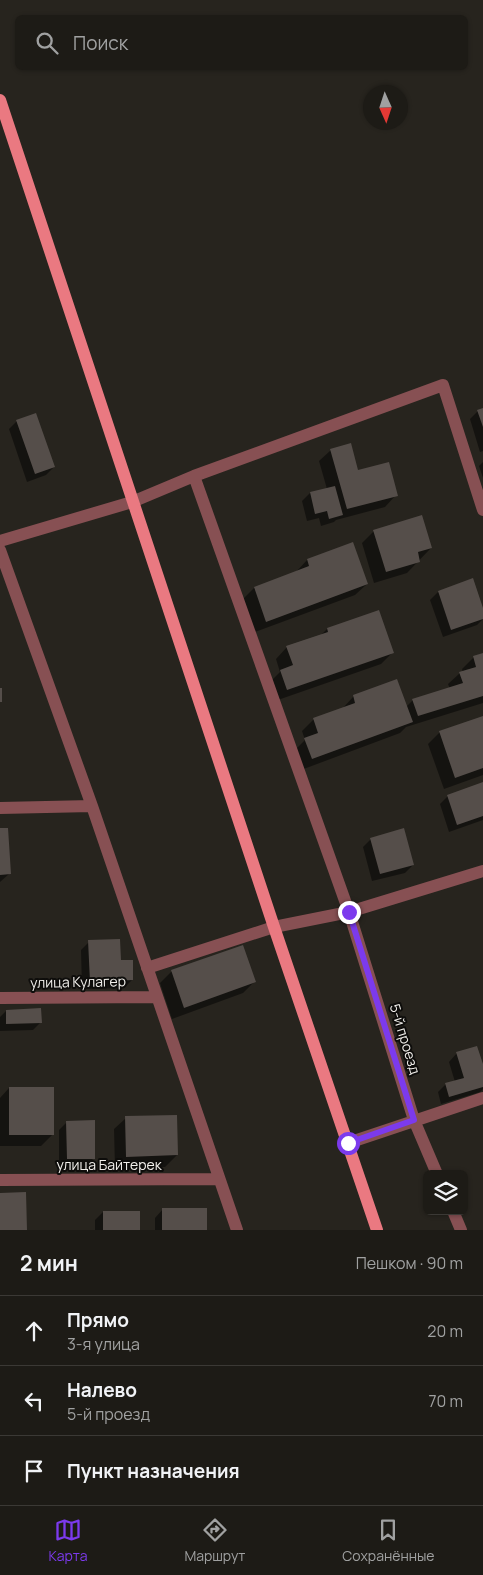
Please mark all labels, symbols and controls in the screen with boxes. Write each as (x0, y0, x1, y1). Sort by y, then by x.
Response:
search box (15, 15, 468, 70)
icon: search (33, 29, 61, 57)
text: Поиск (73, 30, 128, 56)
north arrow (363, 85, 408, 130)
route end (338, 901, 361, 924)
street label: улица Кулагер (30, 971, 126, 992)
street label: 5-й проезд (386, 1001, 425, 1076)
route start (337, 1132, 360, 1155)
street label: улица Байтерек (56, 1155, 163, 1174)
map controls (423, 1170, 468, 1215)
button: layers (423, 1170, 468, 1215)
text: 2 мин (20, 1249, 78, 1277)
text: Пешком · 90 m (356, 1252, 463, 1274)
text: Прямо (67, 1307, 129, 1333)
icon: ahead (20, 1317, 48, 1345)
text: 20 m (427, 1320, 463, 1342)
text: 3-я улица (67, 1333, 140, 1355)
text: Налево (67, 1377, 137, 1403)
icon: left (20, 1387, 48, 1415)
text: 70 m (428, 1390, 463, 1412)
text: 5-й проезд (67, 1403, 150, 1425)
icon: arrive (20, 1457, 48, 1485)
text: Пункт назначения (67, 1458, 240, 1484)
tab: Карта (48, 1516, 87, 1565)
tab: Маршрут (184, 1516, 245, 1565)
tab: Сохранённые (342, 1516, 435, 1565)

